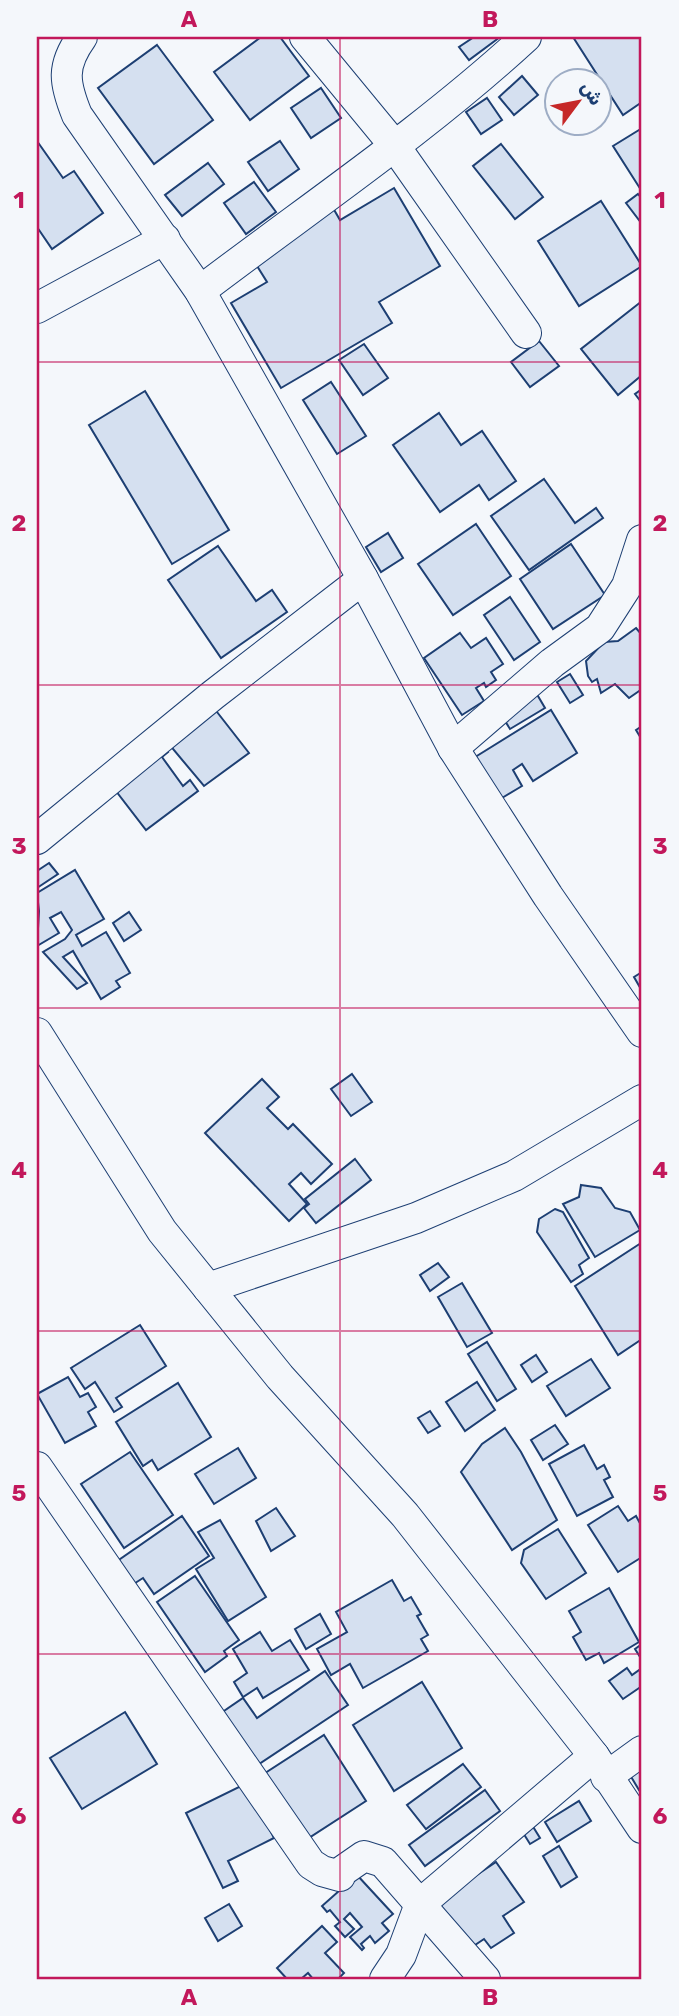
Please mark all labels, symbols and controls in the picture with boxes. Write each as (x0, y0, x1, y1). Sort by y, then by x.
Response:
text: A (181, 5, 198, 33)
text: B (482, 5, 498, 33)
north arrow (542, 66, 612, 136)
text: ش (576, 77, 608, 110)
text: 1 (13, 186, 25, 214)
text: 1 (654, 186, 666, 214)
text: 2 (12, 509, 26, 537)
text: 2 (653, 509, 667, 537)
text: 3 (11, 832, 27, 860)
text: 3 (652, 832, 668, 860)
text: 4 (11, 1156, 27, 1184)
text: 4 (652, 1156, 668, 1184)
text: 5 (12, 1479, 27, 1507)
text: 5 (653, 1479, 668, 1507)
text: 6 (12, 1802, 27, 1830)
text: 6 (653, 1802, 668, 1830)
text: A (181, 1983, 198, 2011)
text: B (482, 1983, 498, 2011)

